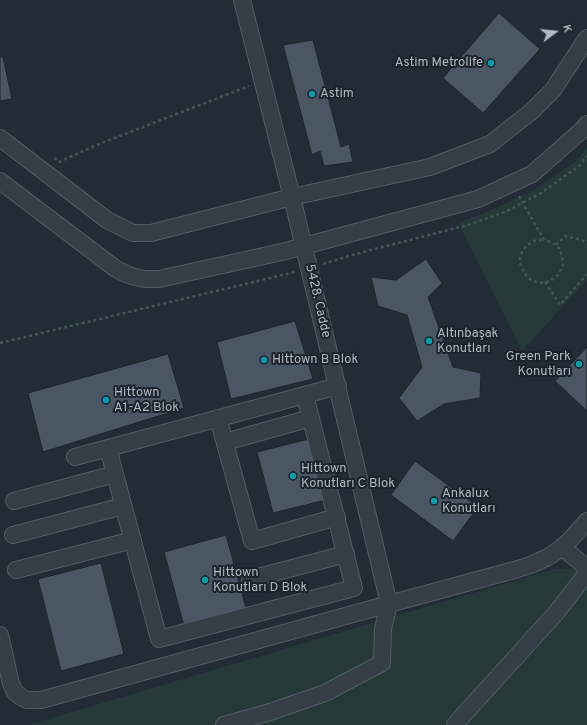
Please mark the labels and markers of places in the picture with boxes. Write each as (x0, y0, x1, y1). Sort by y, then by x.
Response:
place label: Astim Metrolife (395, 55, 483, 71)
marker: Astim Metrolife (486, 58, 496, 68)
place label: Astim (320, 86, 354, 102)
marker: Astim (307, 89, 317, 99)
place label: Altınbaşak Konutları (437, 326, 498, 357)
marker: Altınbaşak Konutları (424, 336, 434, 346)
place label: Green Park Konutları (506, 349, 571, 380)
place label: Hittown B Blok (272, 352, 358, 368)
marker: Hittown B Blok (259, 355, 269, 365)
marker: Green Park Konutları (574, 359, 584, 369)
place label: Hittown A1-A2 Blok (114, 385, 179, 416)
marker: Hittown A1-A2 Blok (101, 395, 111, 405)
place label: Hittown Konutları C Blok (301, 461, 395, 492)
marker: Hittown Konutları C Blok (288, 471, 298, 481)
place label: Ankalux Konutları (442, 486, 495, 517)
marker: Ankalux Konutları (429, 496, 439, 506)
place label: Hittown Konutları D Blok (213, 565, 308, 596)
marker: Hittown Konutları D Blok (200, 575, 210, 585)

